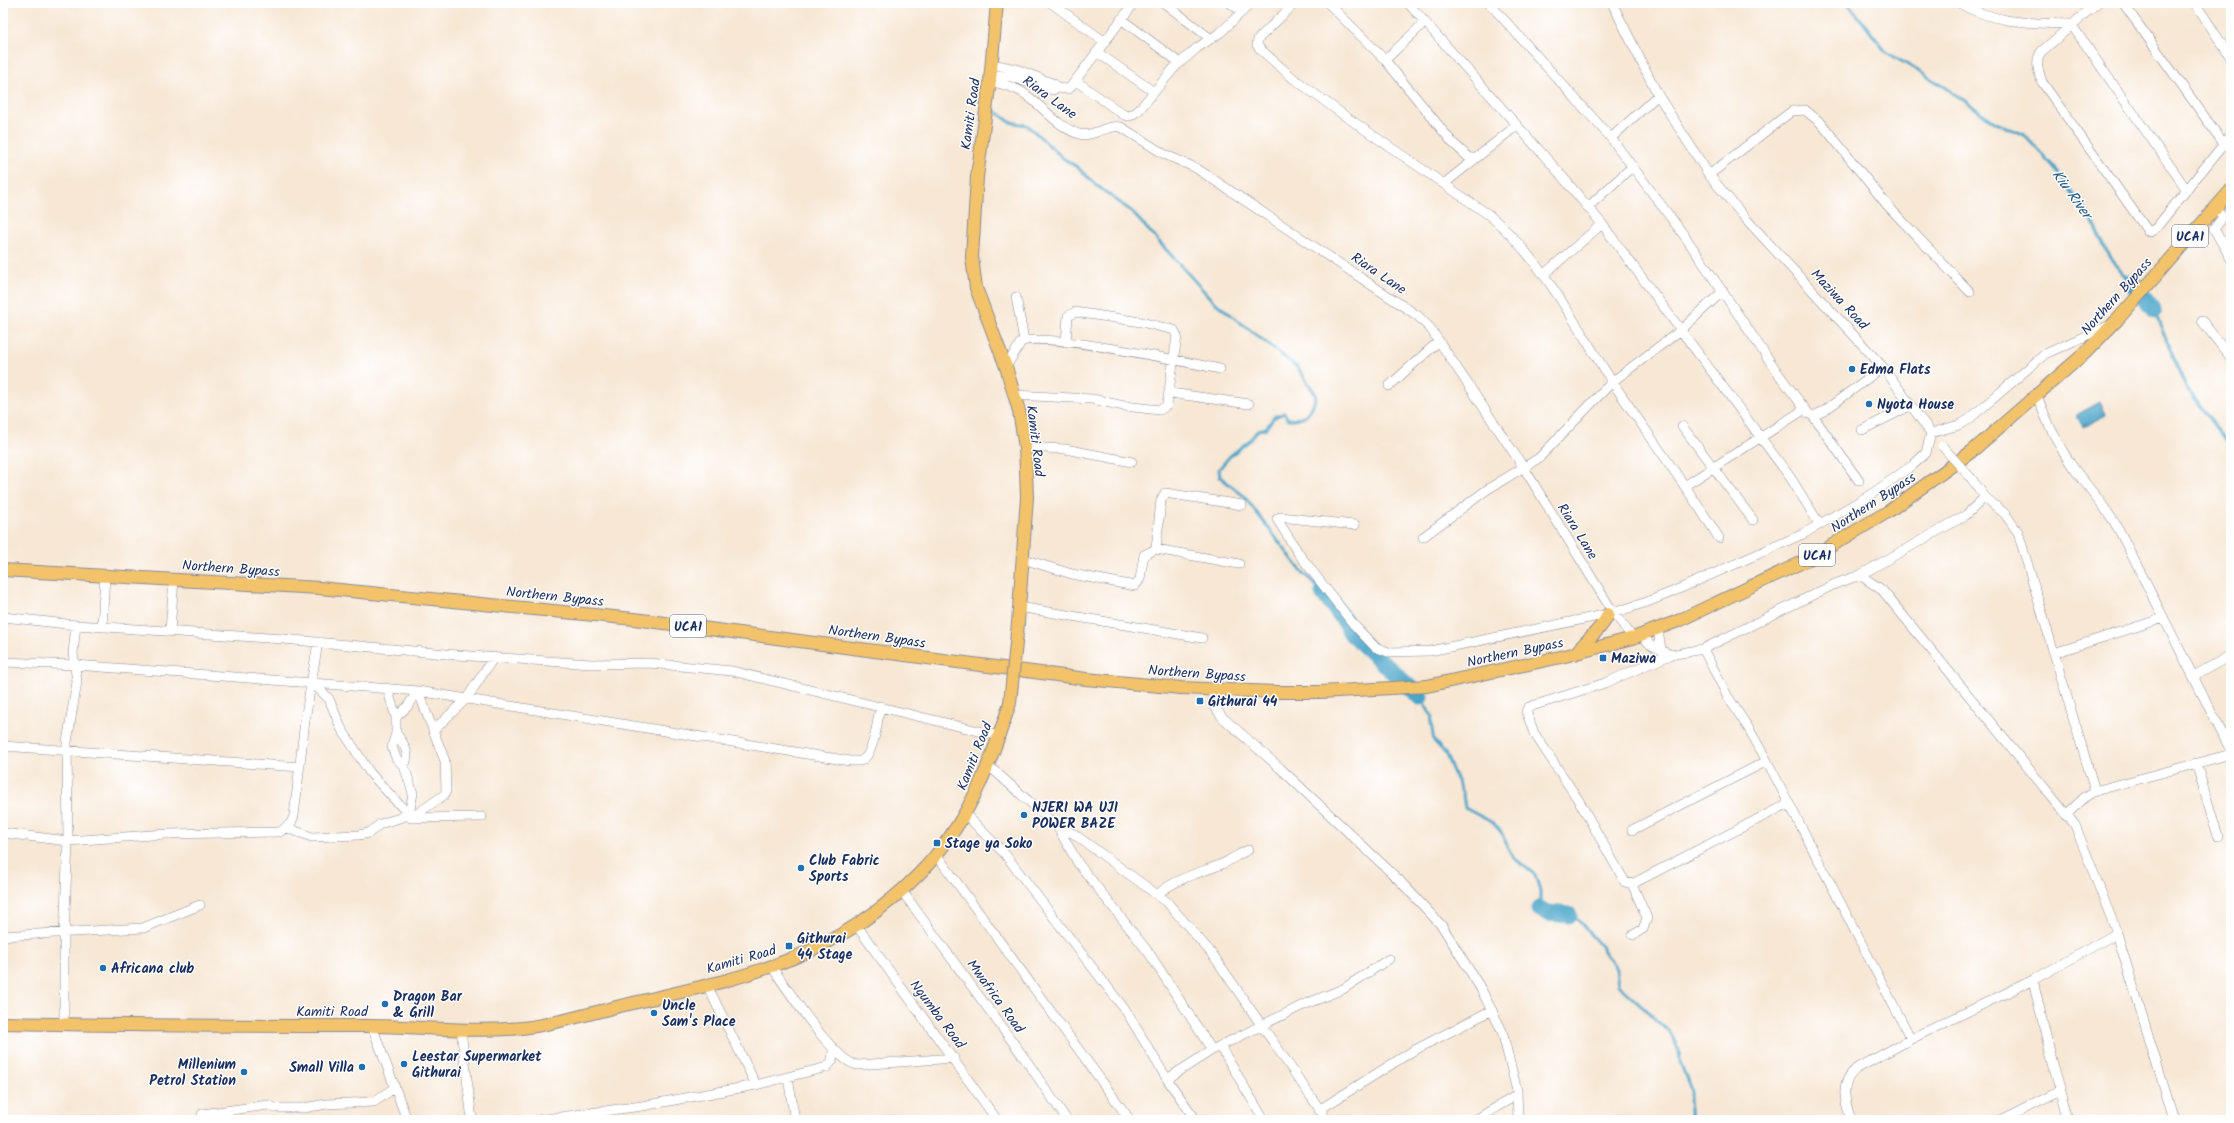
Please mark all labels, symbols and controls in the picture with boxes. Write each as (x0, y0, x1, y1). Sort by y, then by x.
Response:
street label: Riara Lane (1018, 70, 1082, 126)
street label: Kamiti Road (955, 76, 987, 151)
water label: Kiu River (2045, 165, 2099, 227)
road number: UCA1 (2172, 225, 2208, 247)
street label: Riara Lane (1346, 247, 1411, 301)
street label: Northern Bypass (2076, 253, 2158, 340)
street label: Maziwa Road (1805, 264, 1874, 336)
place label: Edma Flats (1860, 359, 1931, 381)
marker: Edma Flats (1847, 364, 1857, 374)
place label: Nyota House (1877, 394, 1954, 416)
marker: Nyota House (1864, 399, 1874, 409)
street label: Kamiti Road (1020, 404, 1050, 479)
street label: Northern Bypass (1826, 467, 1921, 539)
street label: Riara Lane (1551, 499, 1604, 565)
road number: UCA1 (1799, 544, 1835, 566)
street label: Northern Bypass (181, 555, 281, 583)
street label: Northern Bypass (505, 581, 605, 613)
road number: UCA1 (670, 615, 706, 637)
street label: Northern Bypass (827, 619, 927, 655)
street label: Northern Bypass (1465, 632, 1565, 674)
place label: Maziwa (1611, 648, 1656, 670)
marker: Maziwa (1598, 653, 1608, 663)
street label: Northern Bypass (1147, 660, 1247, 688)
place label: Githurai 44 (1208, 691, 1278, 713)
marker: Githurai 44 (1195, 696, 1205, 706)
street label: Kamiti Road (951, 718, 999, 794)
place label: NJERI WA UJI POWER BAZE (1032, 797, 1118, 835)
marker: NJERI WA UJI POWER BAZE (1019, 810, 1029, 820)
place label: Stage ya Soko (945, 833, 1033, 855)
marker: Stage ya Soko (932, 838, 942, 848)
place label: Club Fabric Sports (809, 850, 880, 888)
marker: Club Fabric Sports (796, 863, 806, 873)
place label: Githurai 44 Stage (797, 928, 853, 966)
street label: Kamiti Road (704, 939, 780, 980)
marker: Githurai 44 Stage (784, 941, 794, 951)
street label: Mwafrica Road (961, 955, 1030, 1039)
place label: Africana club (111, 958, 194, 980)
marker: Africana club (98, 963, 108, 973)
street label: Ngumba Road (904, 975, 971, 1055)
place label: Dragon Bar & Grill (393, 986, 463, 1024)
place label: Uncle Sam's Place (662, 995, 736, 1033)
marker: Dragon Bar & Grill (380, 999, 390, 1009)
street label: Kamiti Road (296, 1001, 369, 1023)
marker: Uncle Sam's Place (649, 1008, 659, 1018)
place label: Leestar Supermarket Githurai (412, 1046, 542, 1084)
place label: Millenium Petrol Station (149, 1054, 237, 1092)
place label: Small Villa (289, 1057, 354, 1079)
marker: Leestar Supermarket Githurai (399, 1059, 409, 1069)
marker: Small Villa (357, 1062, 367, 1072)
marker: Millenium Petrol Station (239, 1067, 249, 1077)

